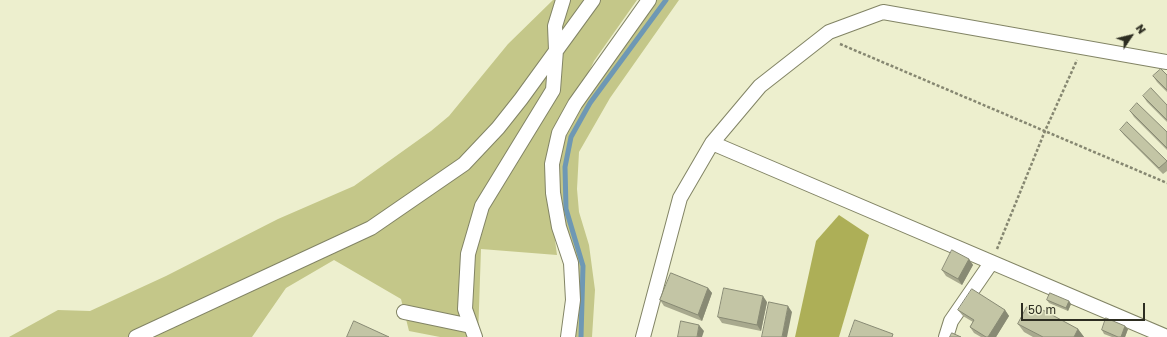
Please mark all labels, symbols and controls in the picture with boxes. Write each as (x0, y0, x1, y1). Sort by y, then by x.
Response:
north arrow (1111, 16, 1151, 56)
text: N (1134, 22, 1149, 36)
scale bar (1023, 295, 1147, 321)
text: 50 m (1028, 302, 1056, 317)

